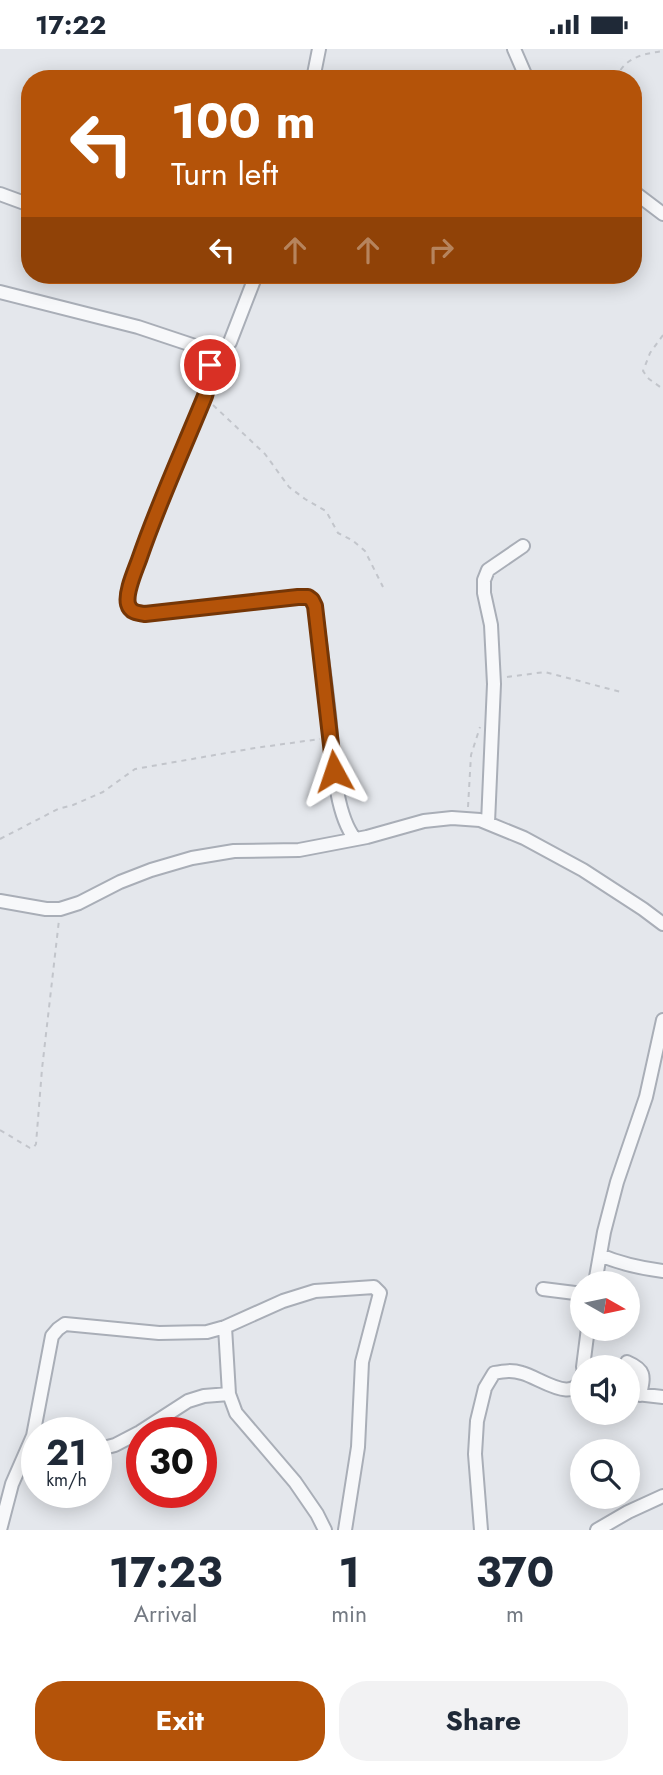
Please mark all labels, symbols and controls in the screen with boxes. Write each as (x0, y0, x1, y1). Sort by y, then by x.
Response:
text: 17:22 (35, 6, 106, 44)
text: 100 m (171, 86, 316, 156)
icon: left (56, 98, 147, 189)
text: Turn left (171, 151, 278, 197)
icon: left (203, 231, 241, 269)
icon: ahead (276, 231, 314, 269)
icon: ahead (349, 231, 387, 269)
icon: right (422, 231, 460, 269)
pin (180, 335, 240, 395)
icon: arrive (191, 346, 229, 384)
position arrow (297, 734, 371, 808)
north arrow (570, 1271, 640, 1341)
map controls (570, 1271, 640, 1509)
button: sound (570, 1355, 640, 1425)
speed limit sign: 30 (126, 1417, 217, 1508)
text: 21 (46, 1428, 87, 1478)
button: search (570, 1439, 640, 1509)
text: km/h (46, 1467, 87, 1493)
text: 17:23 (109, 1542, 223, 1603)
text: 1 (338, 1542, 360, 1603)
text: 370 (476, 1542, 554, 1603)
text: Arrival (134, 1597, 197, 1631)
text: min (331, 1597, 367, 1631)
text: m (506, 1597, 524, 1631)
button: Exit (35, 1681, 325, 1761)
button: Share (339, 1681, 628, 1761)

